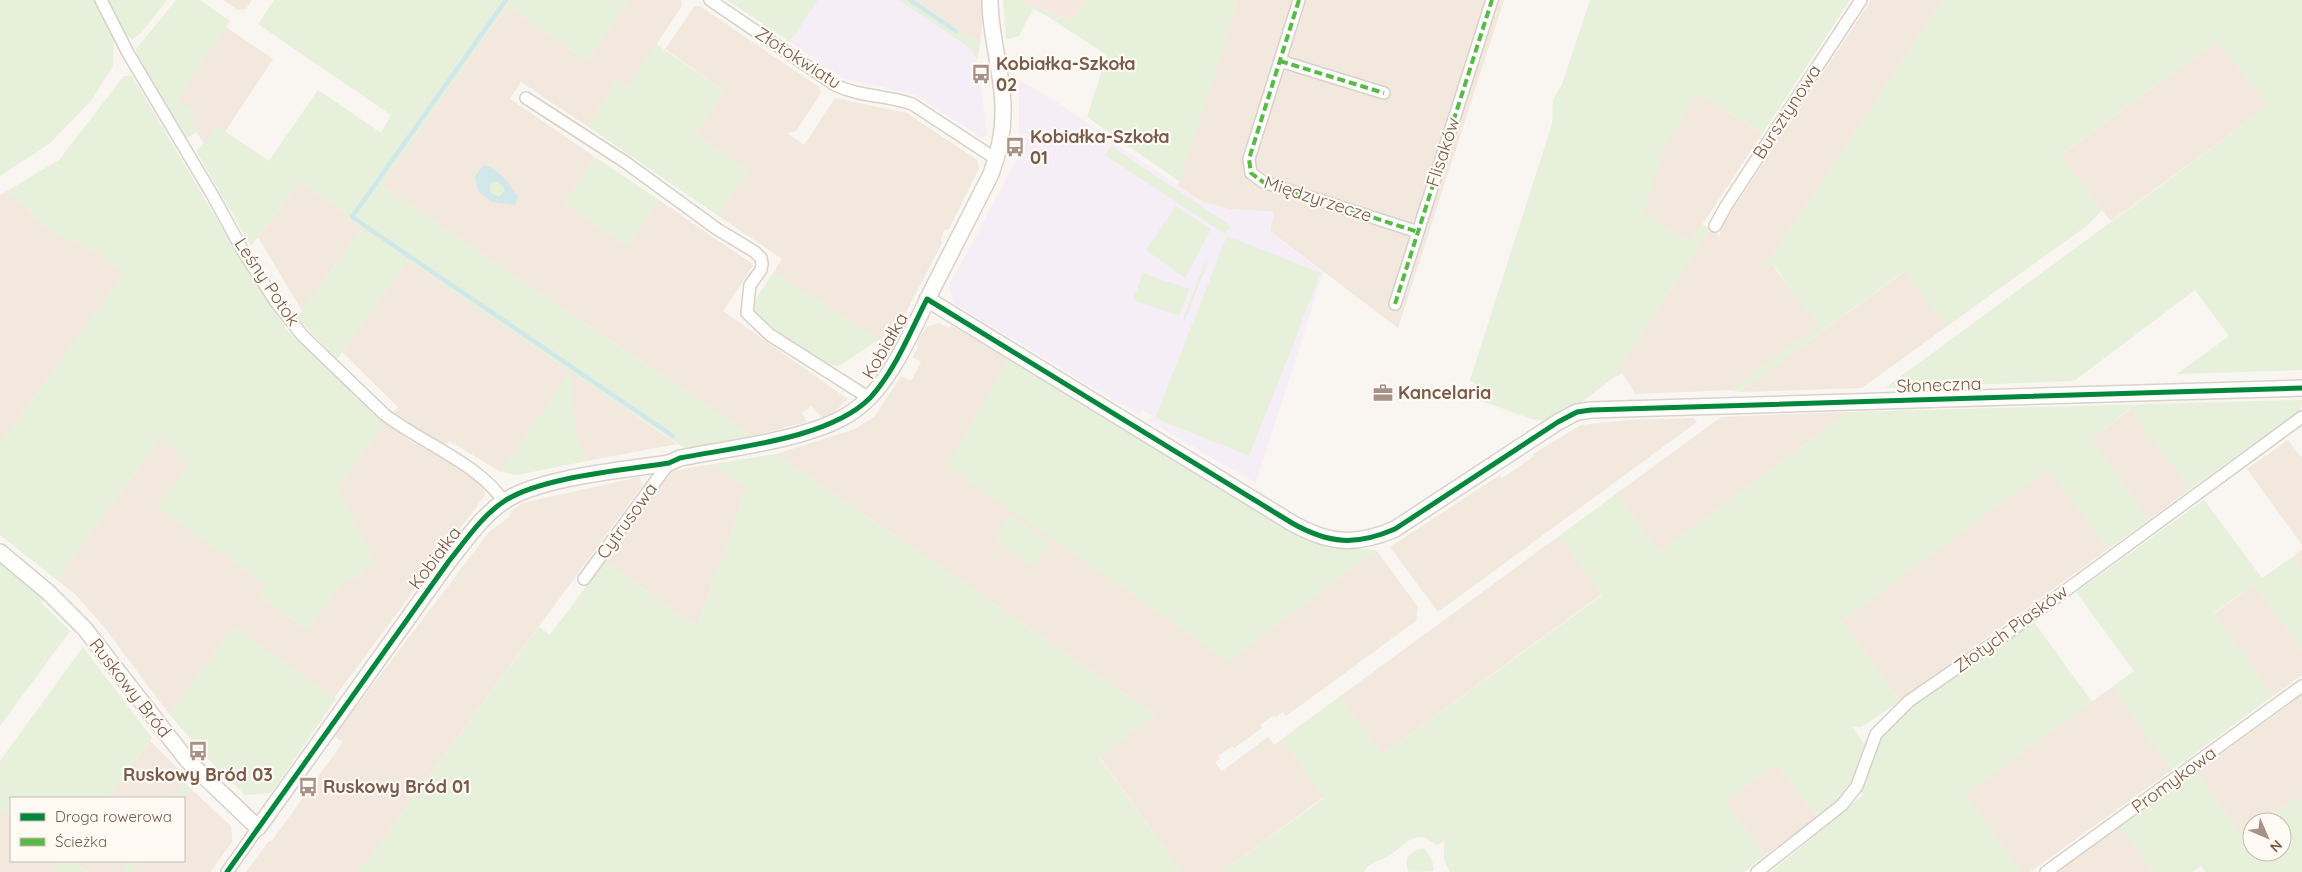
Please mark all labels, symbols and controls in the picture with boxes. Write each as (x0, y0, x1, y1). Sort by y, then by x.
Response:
street label: Złotokwiatu (751, 21, 846, 94)
place label: Kobiałka-Szkoła 02 (996, 52, 1136, 96)
street label: Bursztynowa (1748, 60, 1826, 163)
bus stop icon: Kobiałka-Szkoła 02 (970, 63, 992, 85)
street label: Flisaków (1421, 114, 1465, 190)
place label: Kobiałka-Szkoła 01 (1030, 125, 1170, 169)
bus stop icon: Kobiałka-Szkoła 01 (1004, 136, 1026, 158)
street label: Międzyrzecze (1261, 170, 1375, 227)
street label: Leśny Potok (229, 233, 305, 330)
street label: Kobiałka (856, 308, 913, 383)
street label: Słoneczna (1896, 372, 1982, 397)
place label: Kancelaria (1398, 381, 1491, 404)
office icon: Kancelaria (1372, 382, 1394, 404)
street label: Cytrusowa (591, 478, 662, 564)
street label: Kobiałka (403, 522, 466, 594)
street label: Złotych Piasków (1949, 580, 2072, 678)
street label: Ruskowy Bród (84, 633, 176, 742)
bus stop icon: Ruskowy Bród 03 (187, 740, 209, 762)
street label: Promykowa (2127, 741, 2221, 818)
place label: Ruskowy Bród 03 (123, 763, 273, 786)
place label: Ruskowy Bród 01 (323, 775, 470, 798)
bus stop icon: Ruskowy Bród 01 (297, 776, 319, 798)
legend (10, 797, 185, 862)
text: Droga rowerowa (55, 807, 172, 826)
north arrow (2242, 812, 2292, 862)
text: Ścieżka (55, 832, 107, 851)
text: N (2266, 836, 2286, 856)

